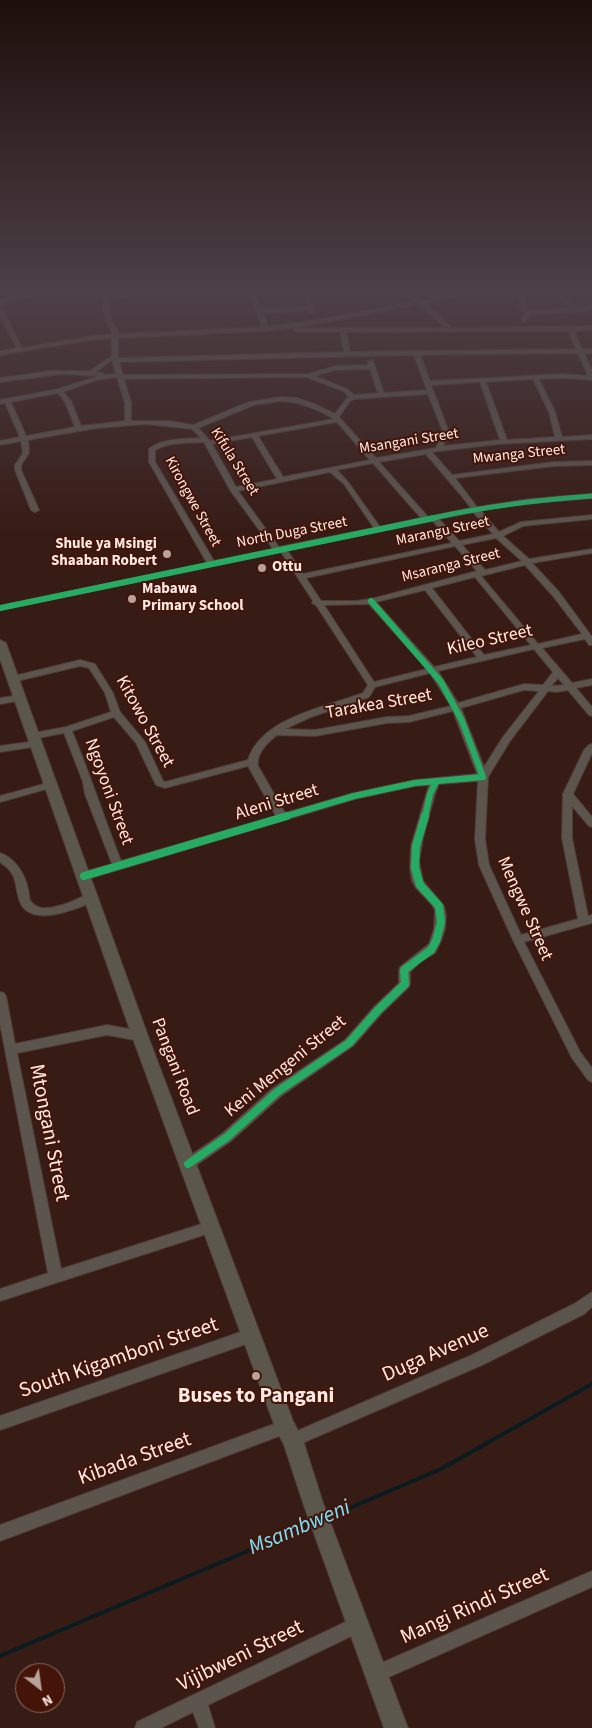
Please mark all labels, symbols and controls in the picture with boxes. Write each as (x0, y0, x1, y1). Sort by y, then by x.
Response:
street label: Kifula Street (206, 425, 262, 499)
street label: Msangani Street (358, 425, 460, 459)
street label: Mwanga Street (472, 441, 566, 469)
street label: Kirongwe Street (160, 454, 224, 550)
street label: North Duga Street (235, 513, 349, 553)
street label: Marangu Street (394, 513, 492, 551)
place label: Shule ya Msingi Shaaban Robert (51, 536, 157, 571)
street label: Msaranga Street (400, 545, 502, 587)
marker: Shule ya Msingi Shaaban Robert (161, 548, 173, 560)
place label: Ottu (272, 559, 302, 577)
marker: Ottu (256, 562, 268, 574)
place label: Mabawa Primary School (142, 581, 244, 616)
marker: Mabawa Primary School (126, 593, 138, 605)
street label: Kileo Street (445, 621, 535, 661)
street label: Kitowo Street (110, 672, 178, 772)
street label: Tarakea Street (324, 685, 434, 725)
street label: Ngoyoni Street (79, 736, 137, 848)
street label: Aleni Street (233, 780, 321, 826)
street label: Mengwe Street (491, 854, 557, 964)
street label: Keni Mengeni Street (221, 1012, 351, 1122)
street label: Pangani Road (146, 1015, 202, 1119)
street label: Mtongani Street (22, 1062, 74, 1204)
street label: South Kigamboni Street (16, 1313, 222, 1405)
street label: Duga Avenue (379, 1319, 493, 1389)
marker: Buses to Pangani (250, 1370, 262, 1382)
place label: Buses to Pangani (178, 1384, 334, 1410)
street label: Kibada Street (75, 1428, 195, 1492)
water label: Msambweni (245, 1496, 355, 1562)
street label: Mangi Rindi Street (397, 1563, 553, 1651)
street label: Vijibweni Street (174, 1616, 308, 1698)
north arrow (15, 1663, 65, 1713)
text: N (38, 1689, 56, 1711)

